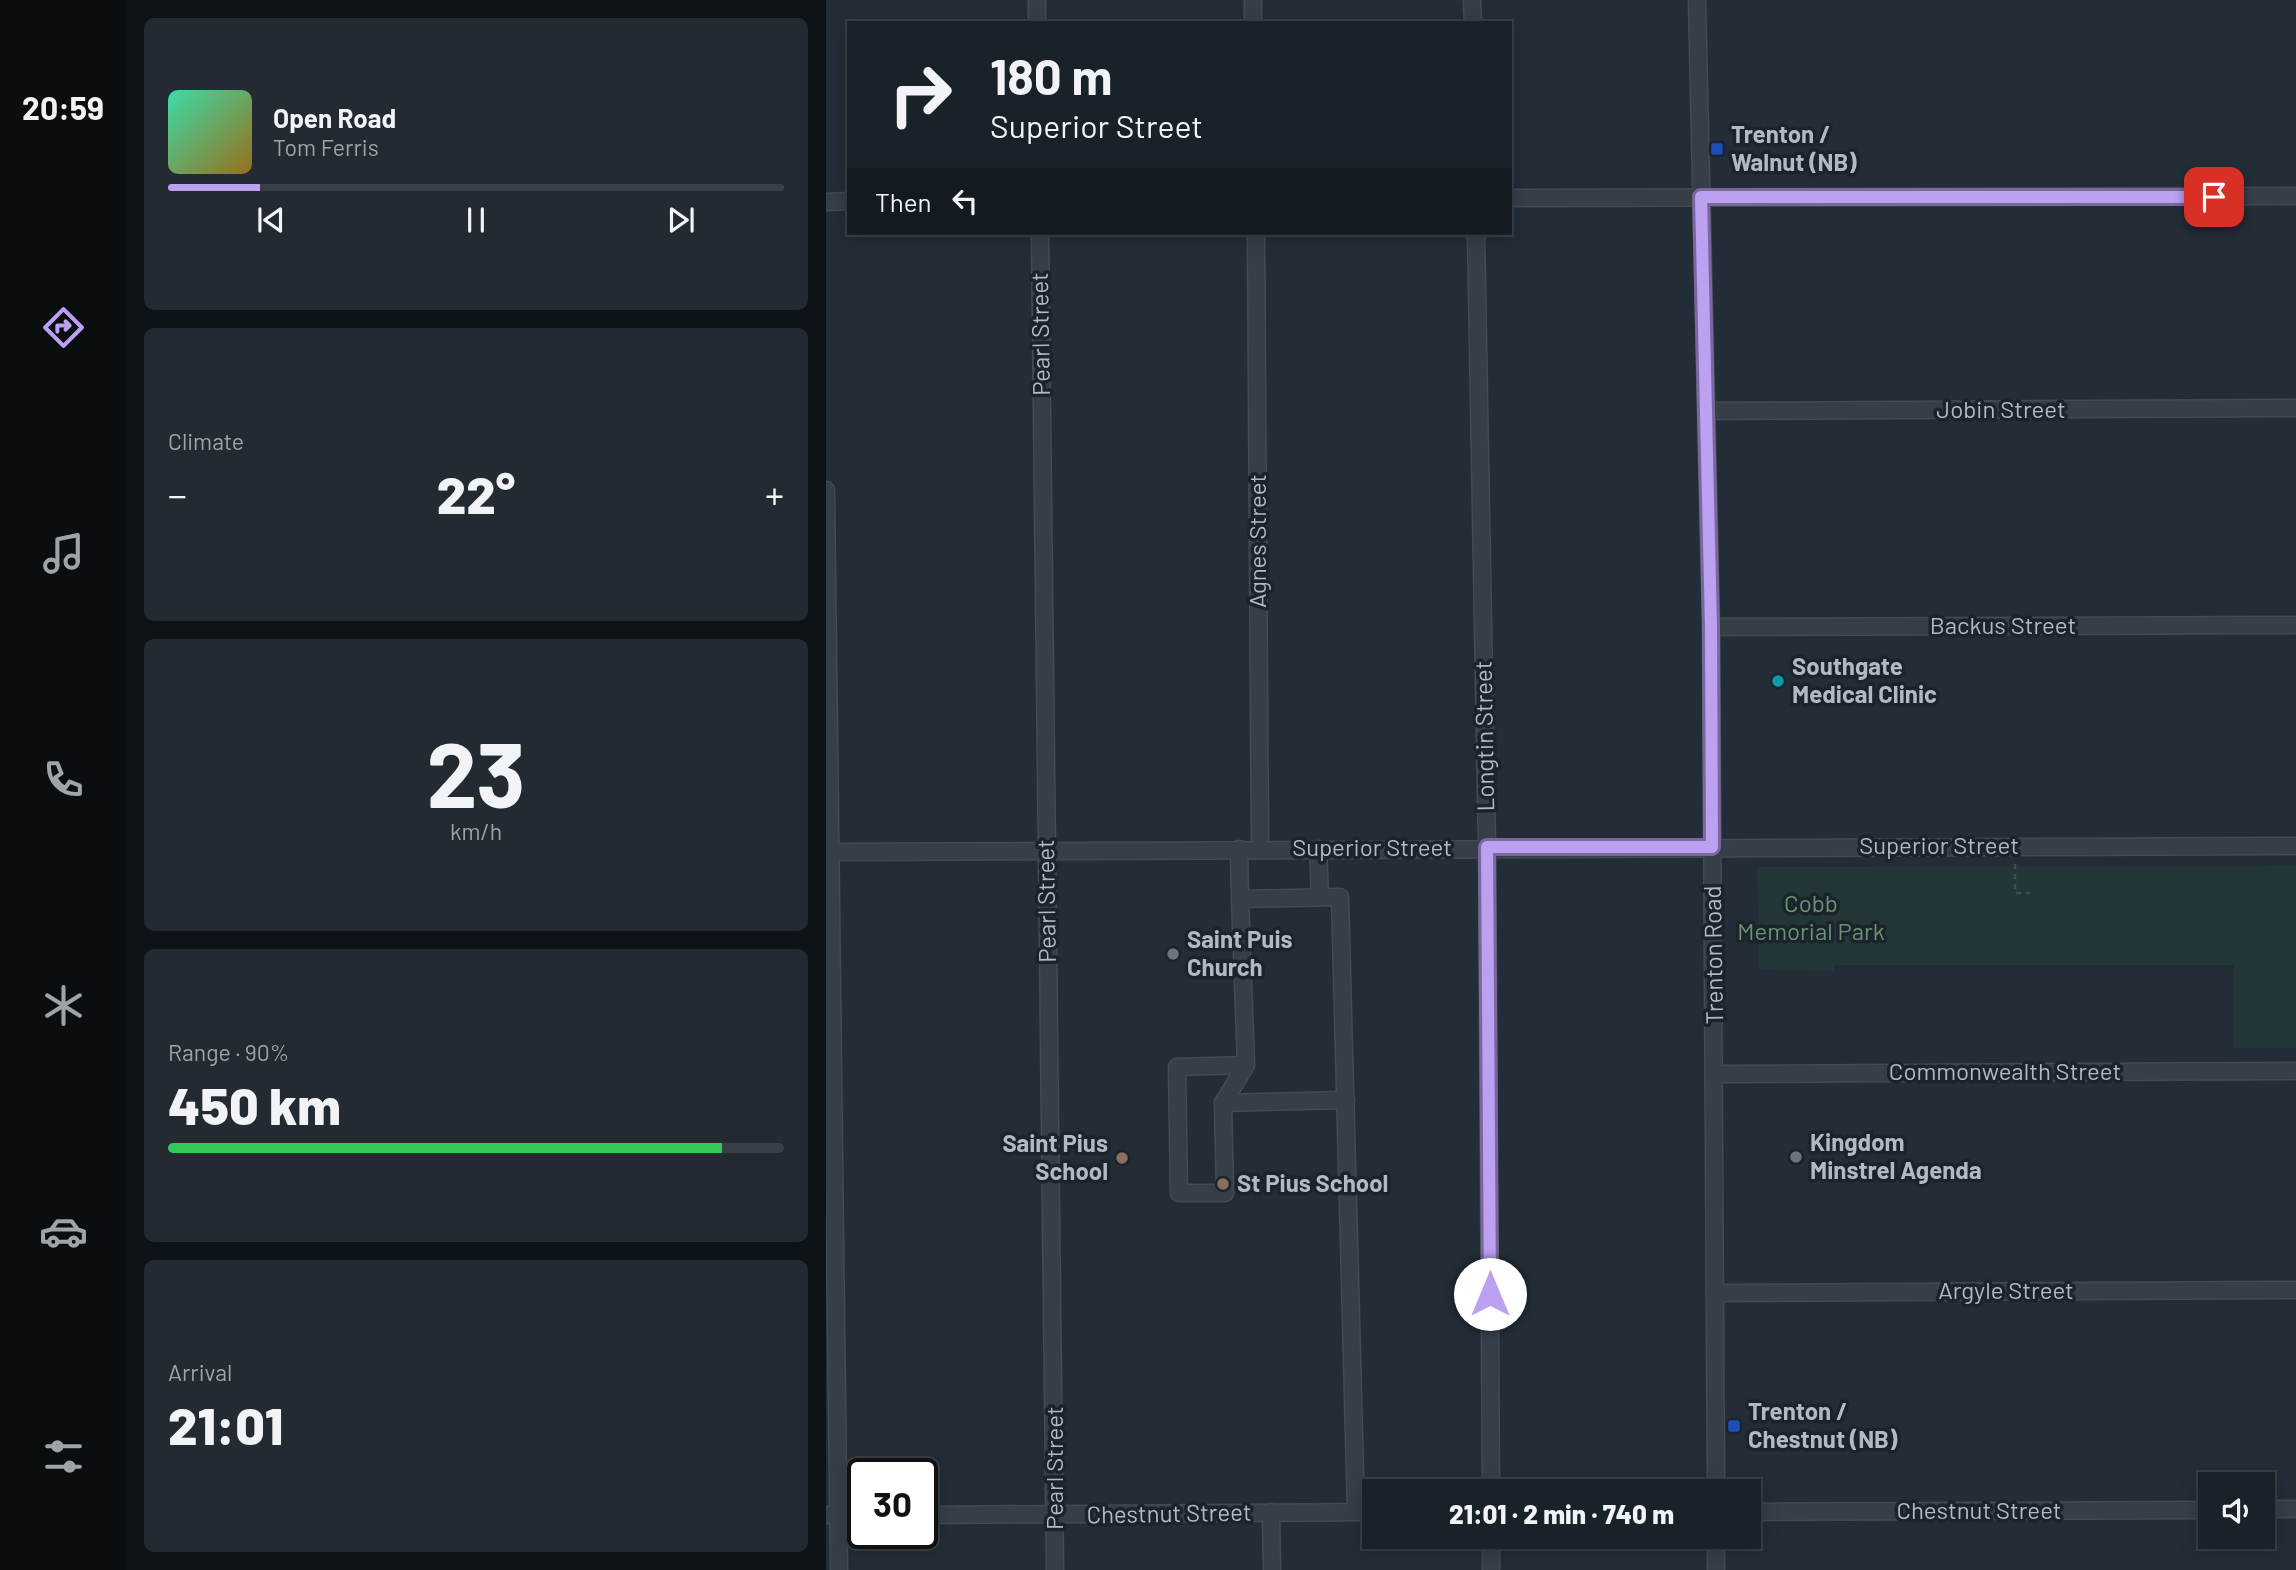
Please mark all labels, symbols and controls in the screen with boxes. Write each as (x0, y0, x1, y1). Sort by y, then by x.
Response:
text: 180 m (990, 46, 1113, 105)
icon: right (875, 49, 966, 140)
text: 20:59 (22, 88, 104, 126)
text: Open Road (273, 102, 396, 133)
text: Superior Street (990, 106, 1203, 144)
place label: Trenton / Walnut (NB) (1731, 119, 1857, 176)
text: Tom Ferris (273, 133, 379, 161)
marker: Trenton / Walnut (NB) (1709, 141, 1725, 157)
pin (2184, 167, 2244, 227)
icon: arrive (2195, 178, 2233, 216)
icon: left (946, 182, 984, 220)
text: Then (875, 186, 932, 217)
icon: previous (252, 201, 290, 239)
icon: pause (457, 201, 495, 239)
icon: next (662, 201, 700, 239)
street label: Pearl Street (1024, 272, 1055, 396)
icon: directions (39, 303, 88, 352)
street label: Jobin Street (1936, 394, 2066, 423)
text: Climate (168, 427, 244, 455)
text: 22° (437, 462, 515, 524)
text: − (168, 471, 187, 517)
text: + (765, 471, 784, 517)
street label: Agnes Street (1242, 474, 1271, 608)
icon: music (39, 529, 88, 578)
street label: Backus Street (1930, 610, 2076, 639)
place label: Southgate Medical Clinic (1792, 651, 1937, 708)
street label: Longtin Street (1468, 660, 1499, 812)
marker: Southgate Medical Clinic (1770, 673, 1786, 689)
text: 23 (427, 717, 525, 826)
icon: phone (39, 755, 88, 804)
text: km/h (450, 817, 502, 845)
street label: Superior Street (1859, 830, 2019, 859)
street label: Superior Street (1292, 832, 1452, 861)
street label: Pearl Street (1030, 839, 1061, 963)
street label: Trenton Road (1697, 885, 1728, 1025)
park label: Cobb Memorial Park (1737, 888, 1885, 945)
place label: Saint Puis Church (1187, 924, 1293, 981)
marker: Saint Puis Church (1165, 946, 1181, 962)
icon: climate (39, 981, 88, 1030)
text: Range · 90% (168, 1038, 289, 1066)
street label: Commonwealth Street (1889, 1056, 2121, 1085)
text: 450 km (168, 1073, 341, 1135)
place label: Kingdom Minstrel Agenda (1810, 1127, 1982, 1184)
place label: Saint Pius School (1002, 1128, 1108, 1185)
marker: Kingdom Minstrel Agenda (1788, 1149, 1804, 1165)
marker: Saint Pius School (1114, 1150, 1130, 1166)
place label: St Pius School (1237, 1168, 1388, 1197)
marker: St Pius School (1215, 1176, 1231, 1192)
icon: car (39, 1207, 88, 1256)
position arrow (1453, 1257, 1527, 1331)
street label: Argyle Street (1938, 1275, 2074, 1304)
text: Arrival (168, 1358, 232, 1386)
text: 21:01 (168, 1393, 283, 1455)
place label: Trenton / Chestnut (NB) (1748, 1396, 1898, 1453)
street label: Pearl Street (1039, 1406, 1068, 1530)
marker: Trenton / Chestnut (NB) (1726, 1418, 1742, 1434)
icon: filters (39, 1432, 88, 1481)
speed limit sign: 30 (847, 1458, 938, 1549)
map controls (2198, 1472, 2275, 1549)
button: sound (2198, 1472, 2275, 1549)
street label: Chestnut Street (1896, 1495, 2062, 1524)
street label: Chestnut Street (1086, 1497, 1252, 1528)
text: 21:01 · 2 min · 740 m (1449, 1498, 1674, 1529)

